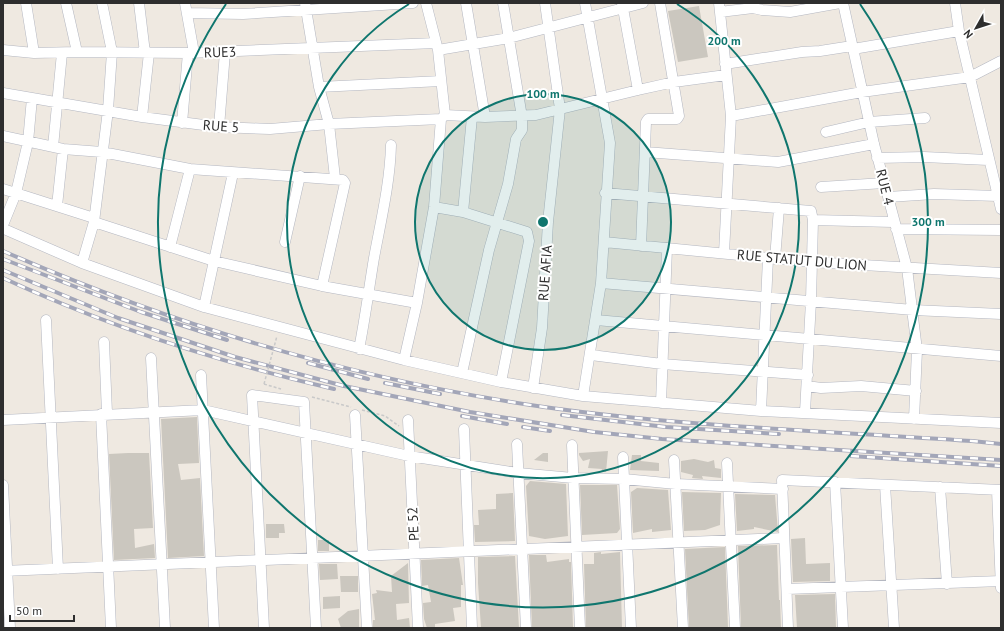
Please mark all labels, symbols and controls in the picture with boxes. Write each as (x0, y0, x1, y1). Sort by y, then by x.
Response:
north arrow (956, 8, 996, 48)
text: N (961, 27, 976, 42)
text: 200 m (707, 33, 741, 48)
street label: RUE3 (203, 42, 237, 62)
text: 100 m (526, 86, 560, 101)
street label: RUE 5 (202, 116, 240, 136)
street label: RUE 4 (872, 167, 898, 207)
text: 300 m (911, 214, 945, 229)
centre of rings (536, 215, 550, 229)
street label: RUE AFIA (534, 244, 556, 302)
street label: RUE STATUT DU LION (736, 245, 868, 275)
street label: PE 52 (403, 506, 423, 542)
scale bar (10, 597, 74, 623)
text: 50 m (16, 603, 42, 618)

